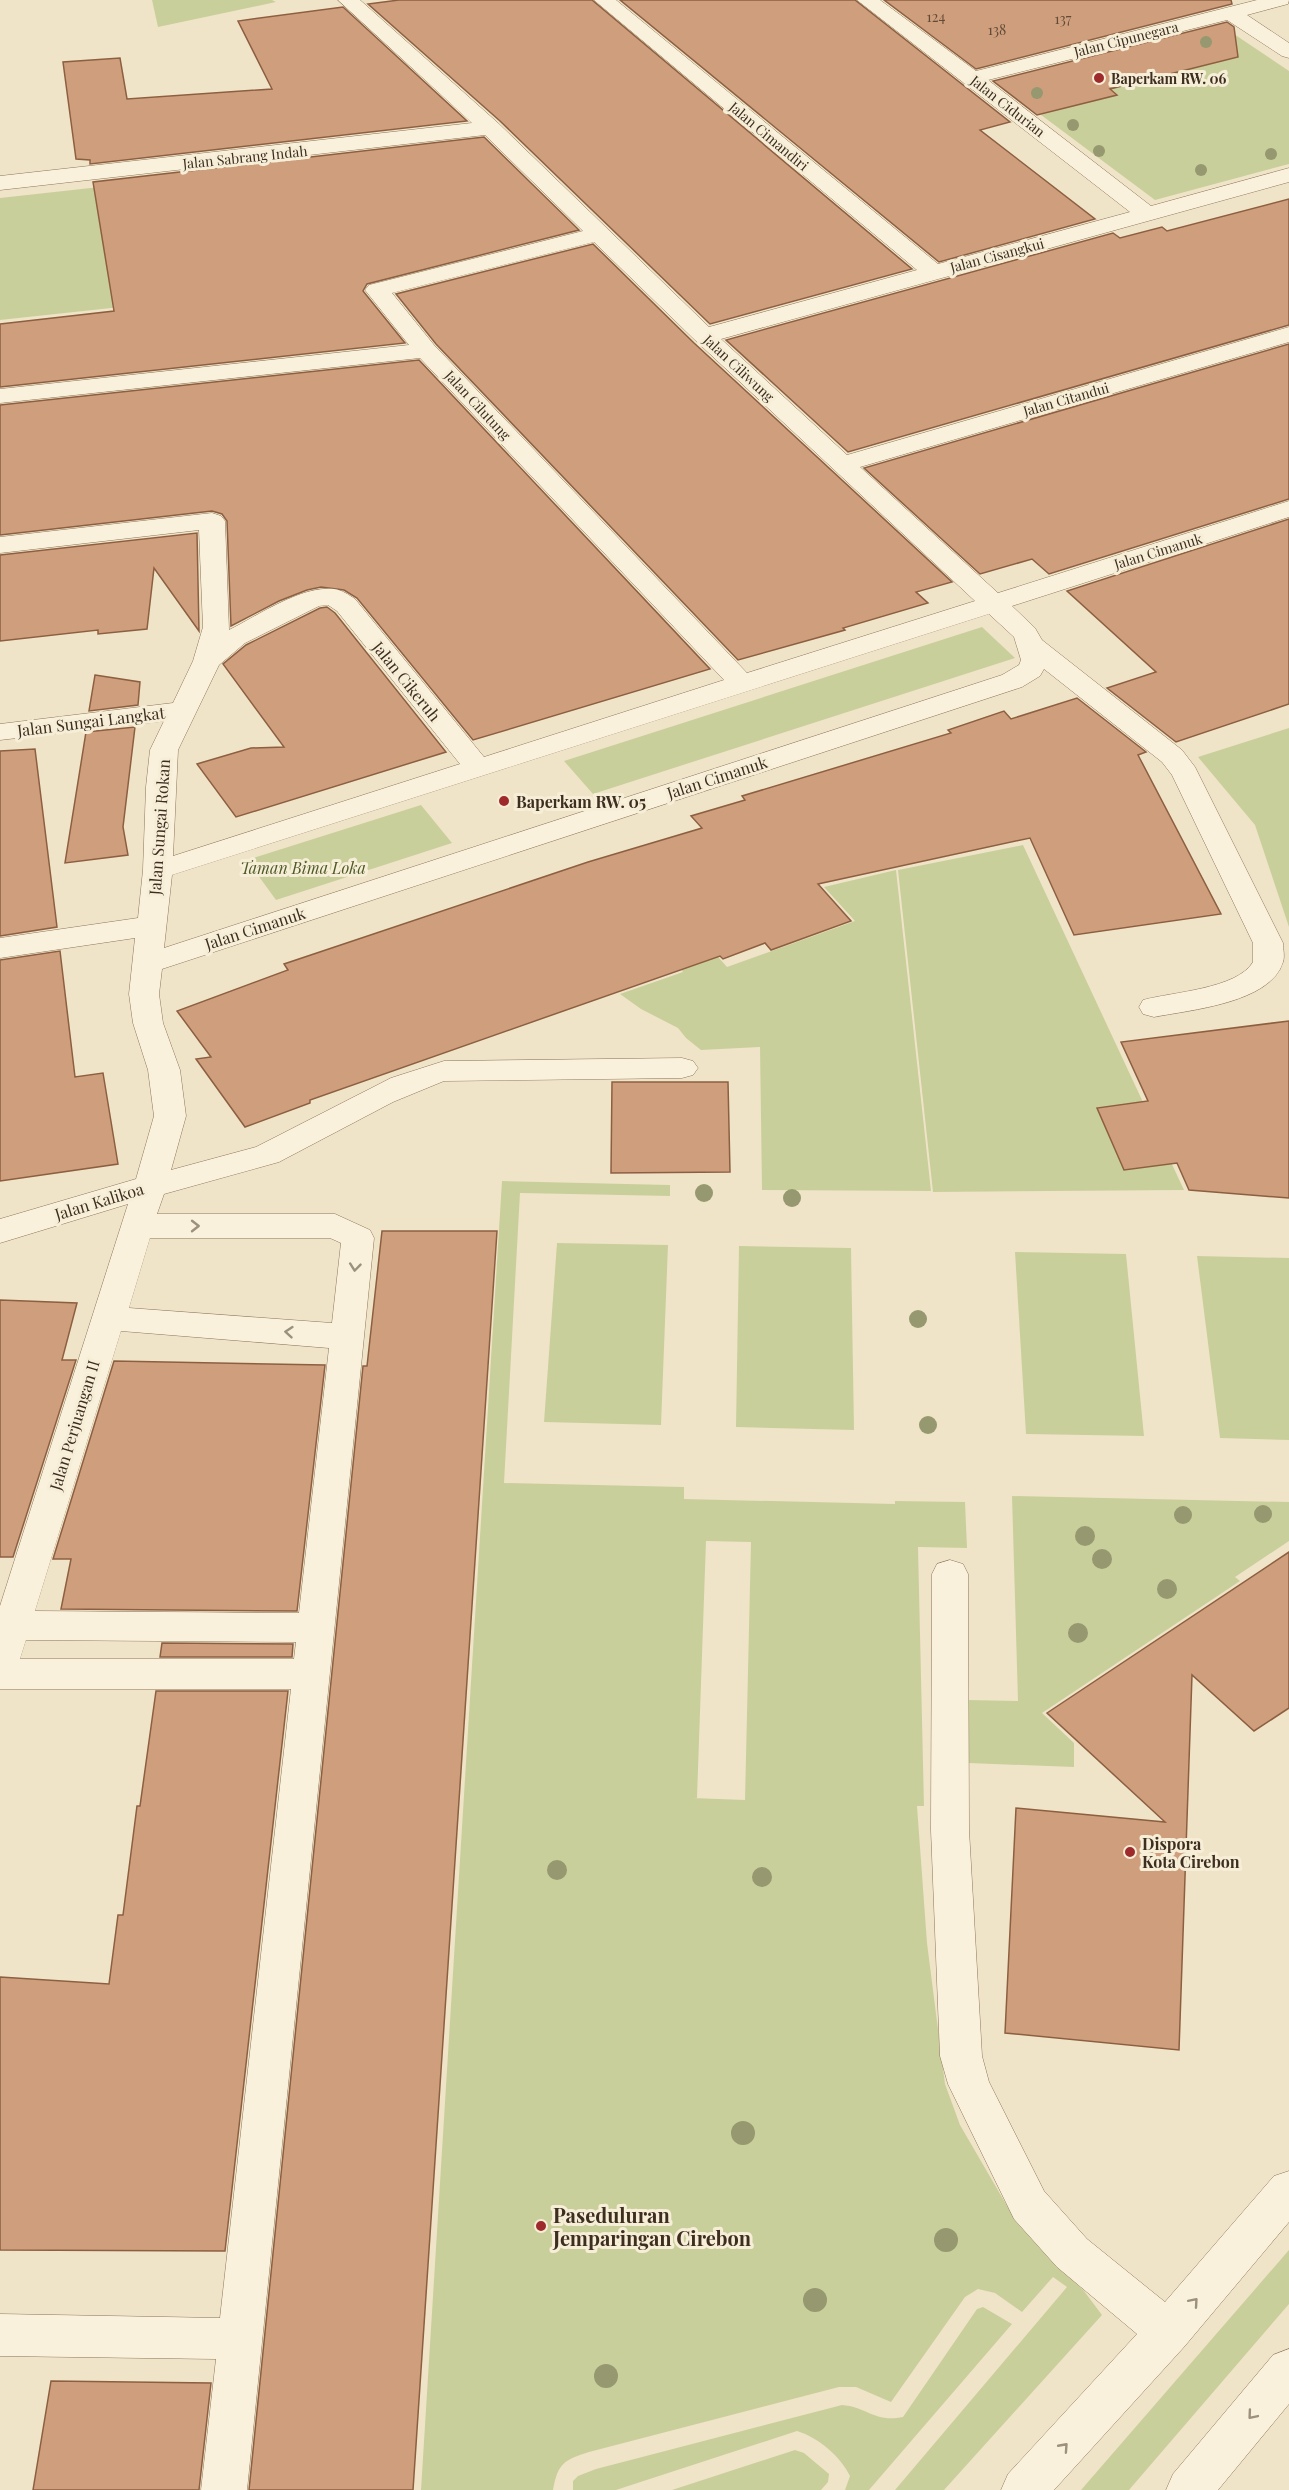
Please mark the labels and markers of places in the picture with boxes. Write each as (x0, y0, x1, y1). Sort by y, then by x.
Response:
place label: Baperkam RW. 06 (1111, 69, 1226, 88)
marker: Baperkam RW. 06 (1092, 71, 1106, 85)
place label: Baperkam RW. 05 (516, 791, 646, 812)
marker: Baperkam RW. 05 (497, 794, 511, 808)
place label: Dispora Kota Cirebon (1142, 1833, 1240, 1872)
marker: Dispora Kota Cirebon (1123, 1845, 1137, 1859)
place label: Paseduluran Jemparingan Cirebon (552, 2201, 752, 2251)
marker: Paseduluran Jemparingan Cirebon (534, 2219, 548, 2233)

